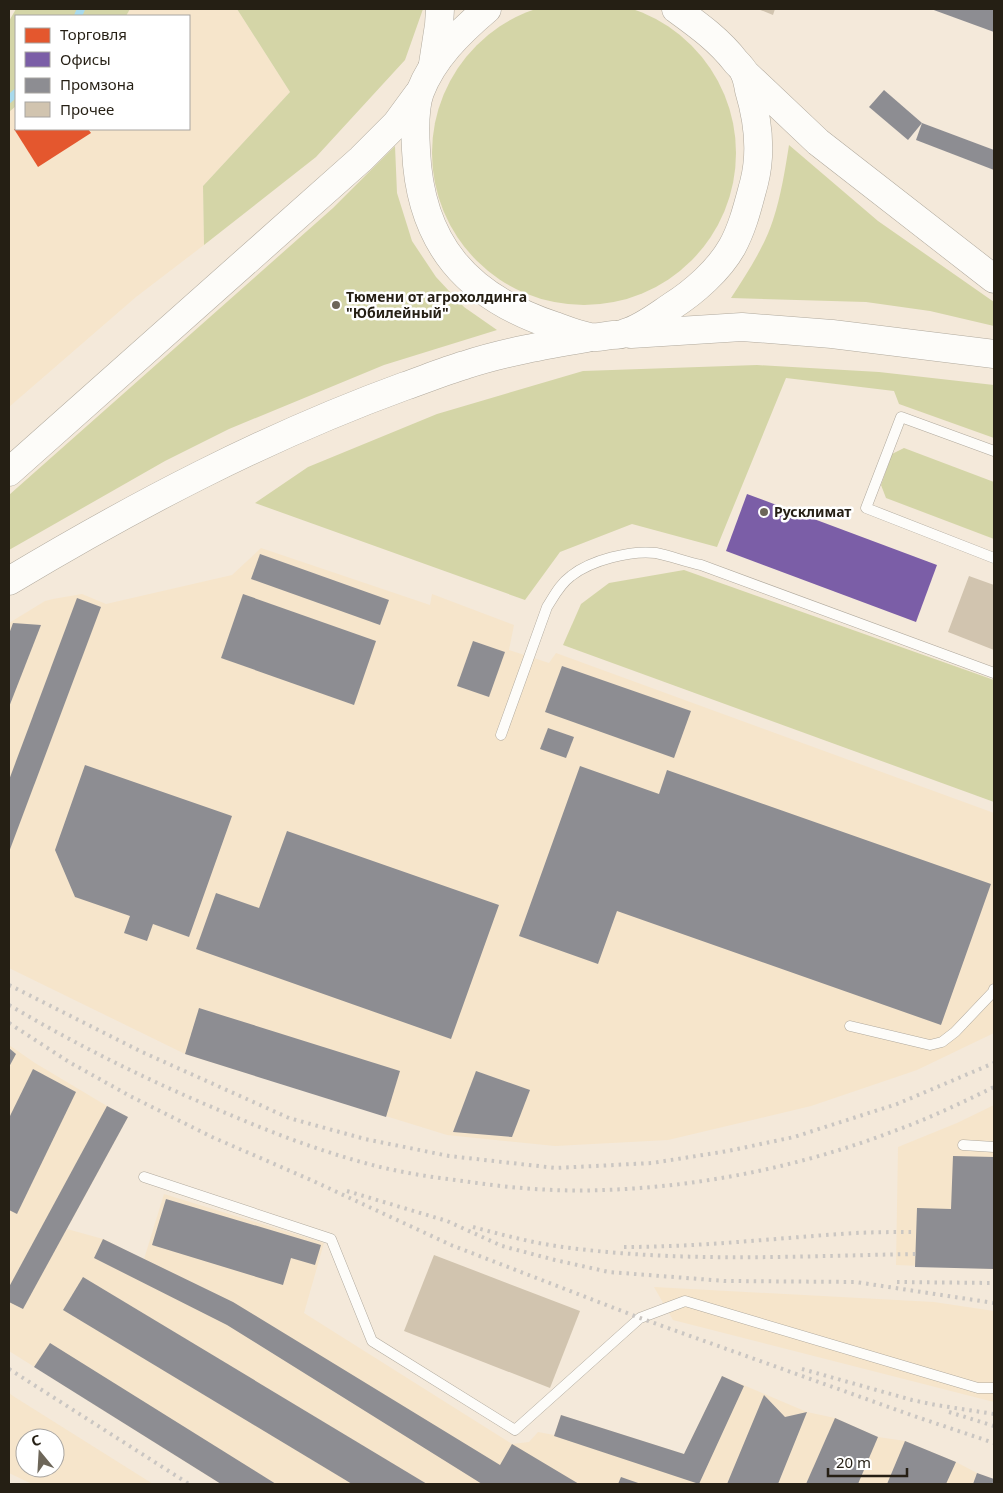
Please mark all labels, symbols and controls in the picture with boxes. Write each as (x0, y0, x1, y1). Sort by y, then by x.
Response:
legend (15, 15, 190, 130)
text: Торговля (60, 24, 127, 44)
text: Офисы (60, 49, 111, 69)
text: Промзона (60, 74, 134, 94)
text: Прочее (60, 99, 114, 119)
place label: Тюмени от агрохолдинга "Юбилейный" (346, 287, 527, 322)
marker: Тюмени от агрохолдинга "Юбилейный" (330, 299, 342, 311)
place label: Русклимат (774, 502, 851, 521)
marker: Русклимат (758, 506, 770, 518)
north arrow (15, 1428, 65, 1478)
text: С (29, 1430, 43, 1451)
scale bar (828, 1446, 907, 1478)
text: 20 m (836, 1452, 871, 1472)

